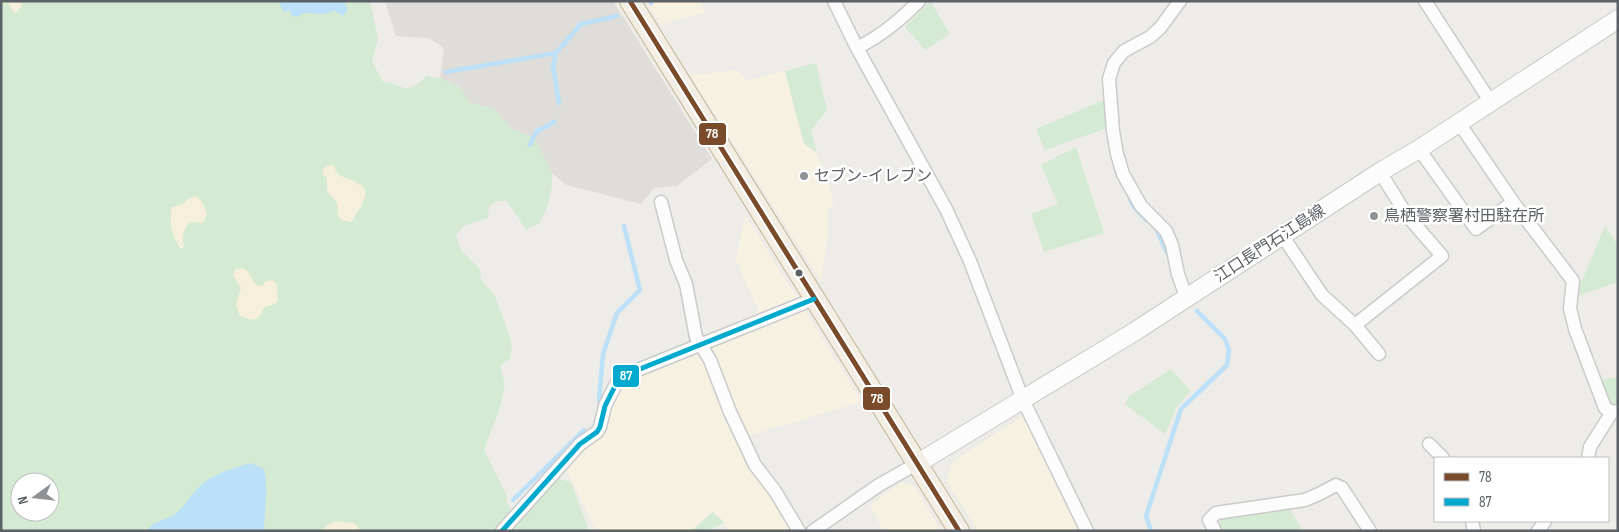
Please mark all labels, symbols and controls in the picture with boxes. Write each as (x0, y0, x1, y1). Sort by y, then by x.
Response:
line badge: 78 (698, 122, 727, 146)
text: 78 (706, 125, 719, 142)
place label: セブン-イレブン (814, 167, 932, 186)
marker: セブン-イレブン (798, 170, 810, 182)
street label: 江口長門石江島線 (1211, 201, 1329, 287)
place label: 鳥栖警察署村田駐在所 (1384, 207, 1544, 226)
marker: 鳥栖警察署村田駐在所 (1368, 210, 1380, 222)
unlabelled marker (794, 268, 804, 278)
line badge: 87 (612, 364, 640, 388)
text: 87 (620, 367, 633, 384)
line badge: 78 (862, 386, 891, 411)
text: 78 (871, 390, 884, 407)
legend (1434, 457, 1609, 522)
text: 78 (1479, 468, 1492, 487)
north arrow (10, 472, 60, 522)
text: 87 (1479, 493, 1492, 512)
text: N (14, 494, 32, 506)

